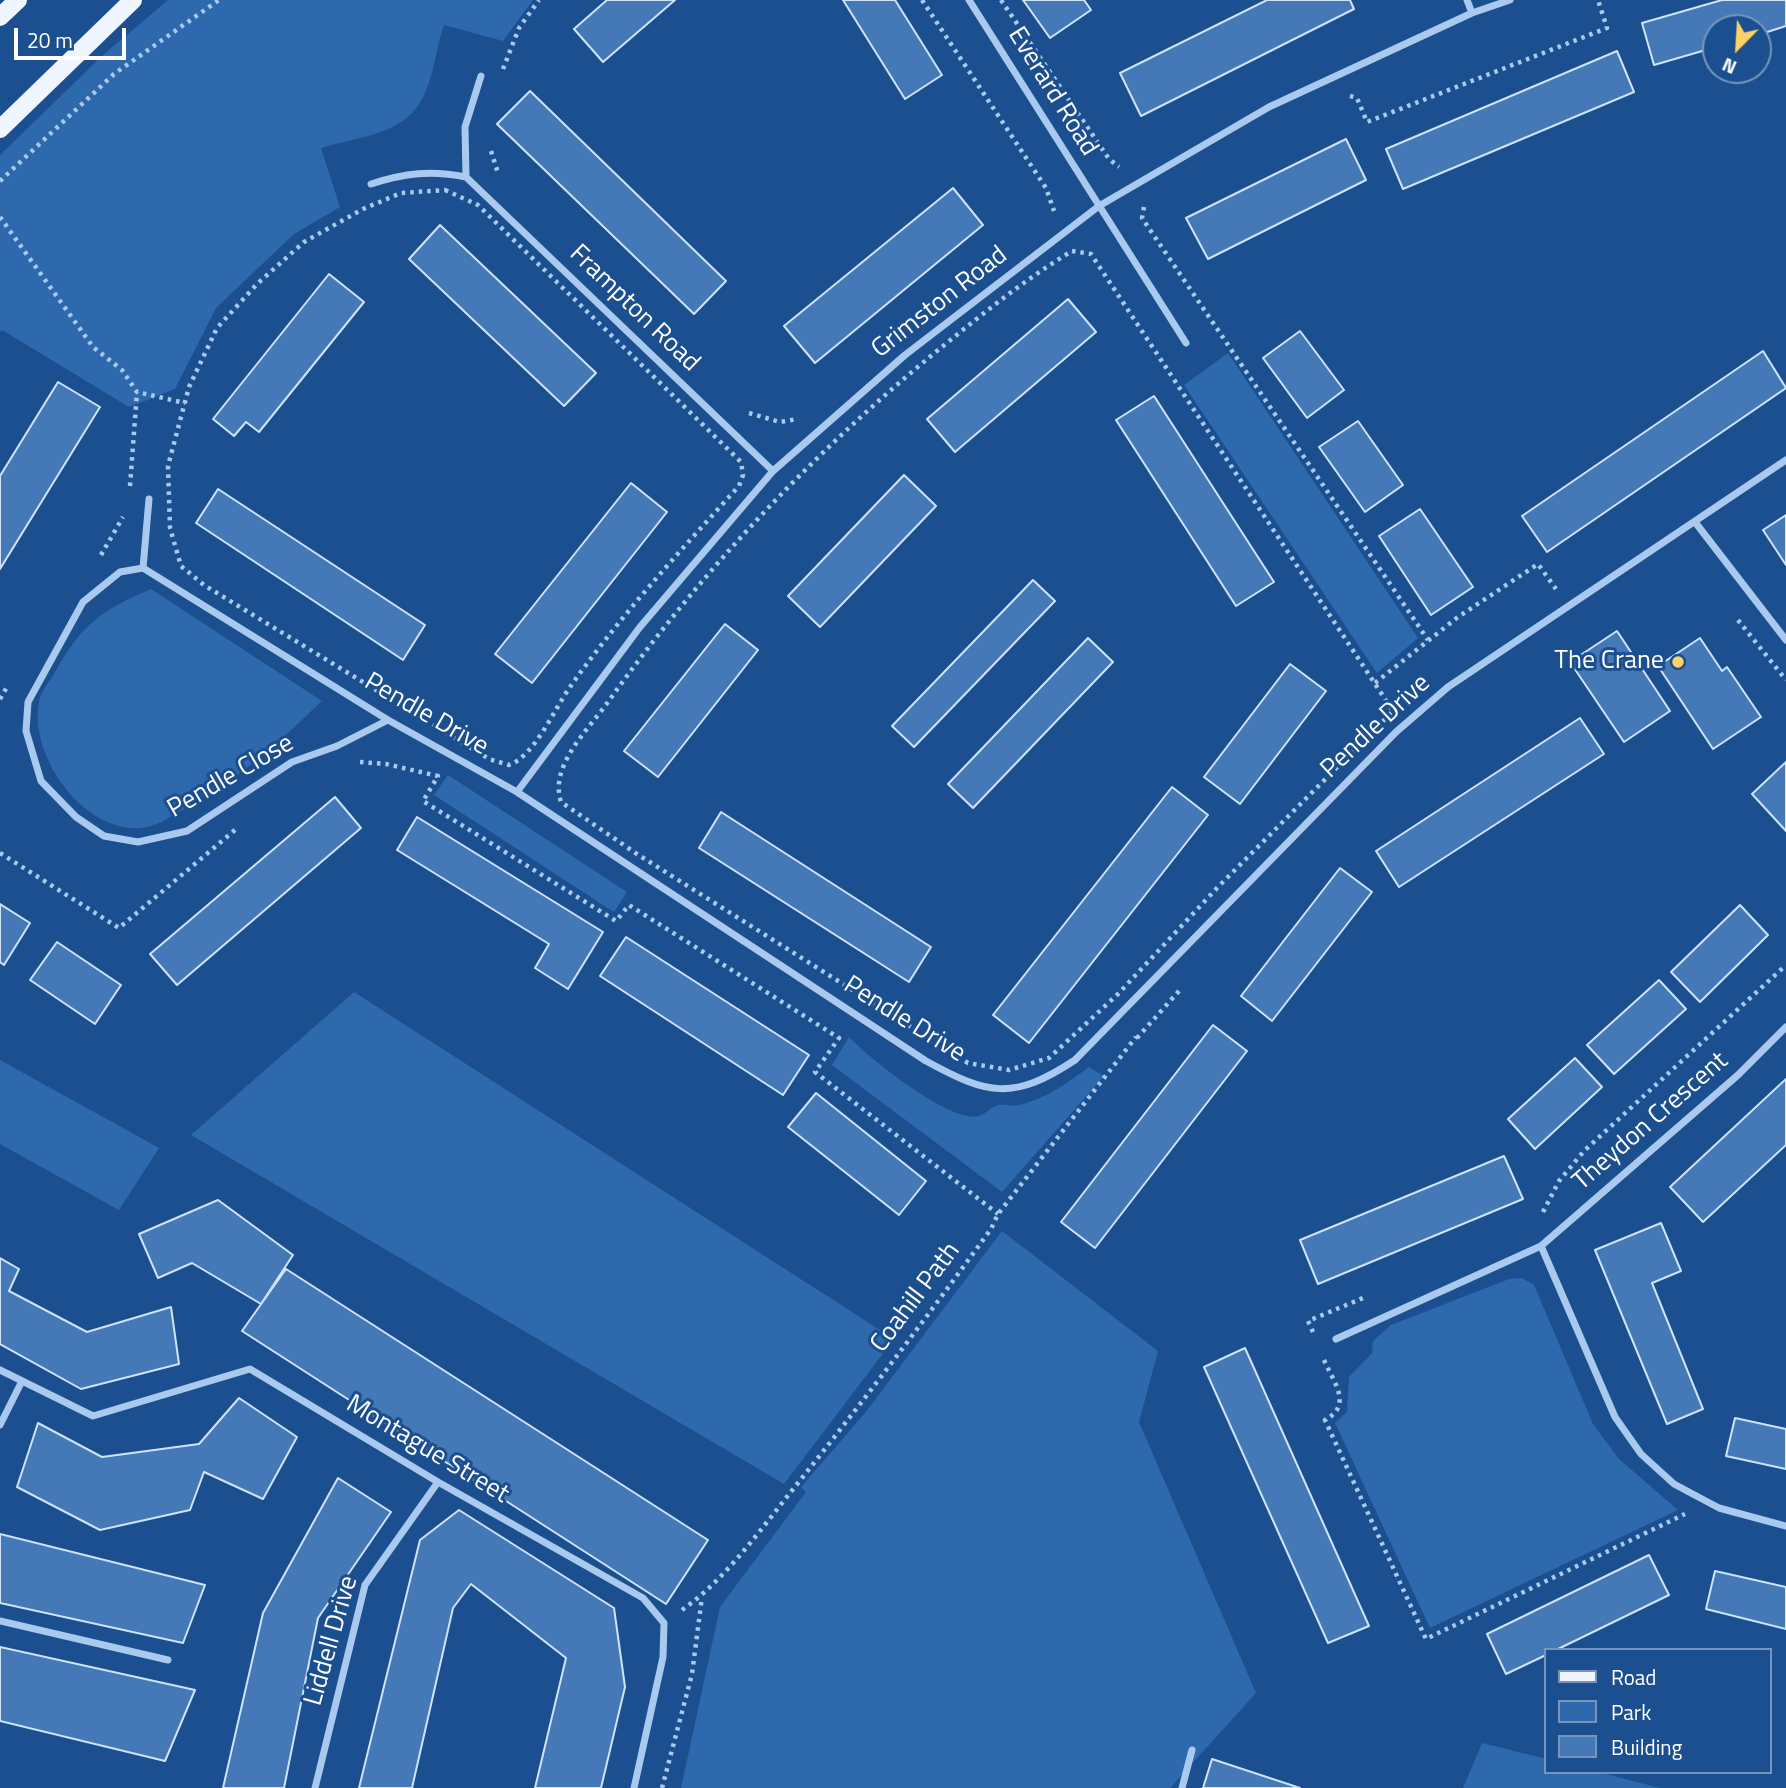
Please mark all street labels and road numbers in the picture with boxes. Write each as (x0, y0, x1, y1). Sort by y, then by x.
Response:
street label: Everard Road (1000, 22, 1104, 162)
street label: Frampton Road (562, 239, 706, 379)
street label: Grimston Road (866, 240, 1014, 366)
street label: Pendle Drive (358, 667, 494, 763)
street label: Pendle Drive (1315, 669, 1437, 785)
street label: Pendle Close (163, 728, 299, 826)
street label: Pendle Drive (837, 970, 971, 1070)
street label: Theydon Crescent (1567, 1046, 1735, 1198)
street label: Coahill Path (865, 1237, 967, 1359)
street label: Montague Street (340, 1389, 514, 1511)
street label: Liddell Drive (299, 1573, 365, 1709)

